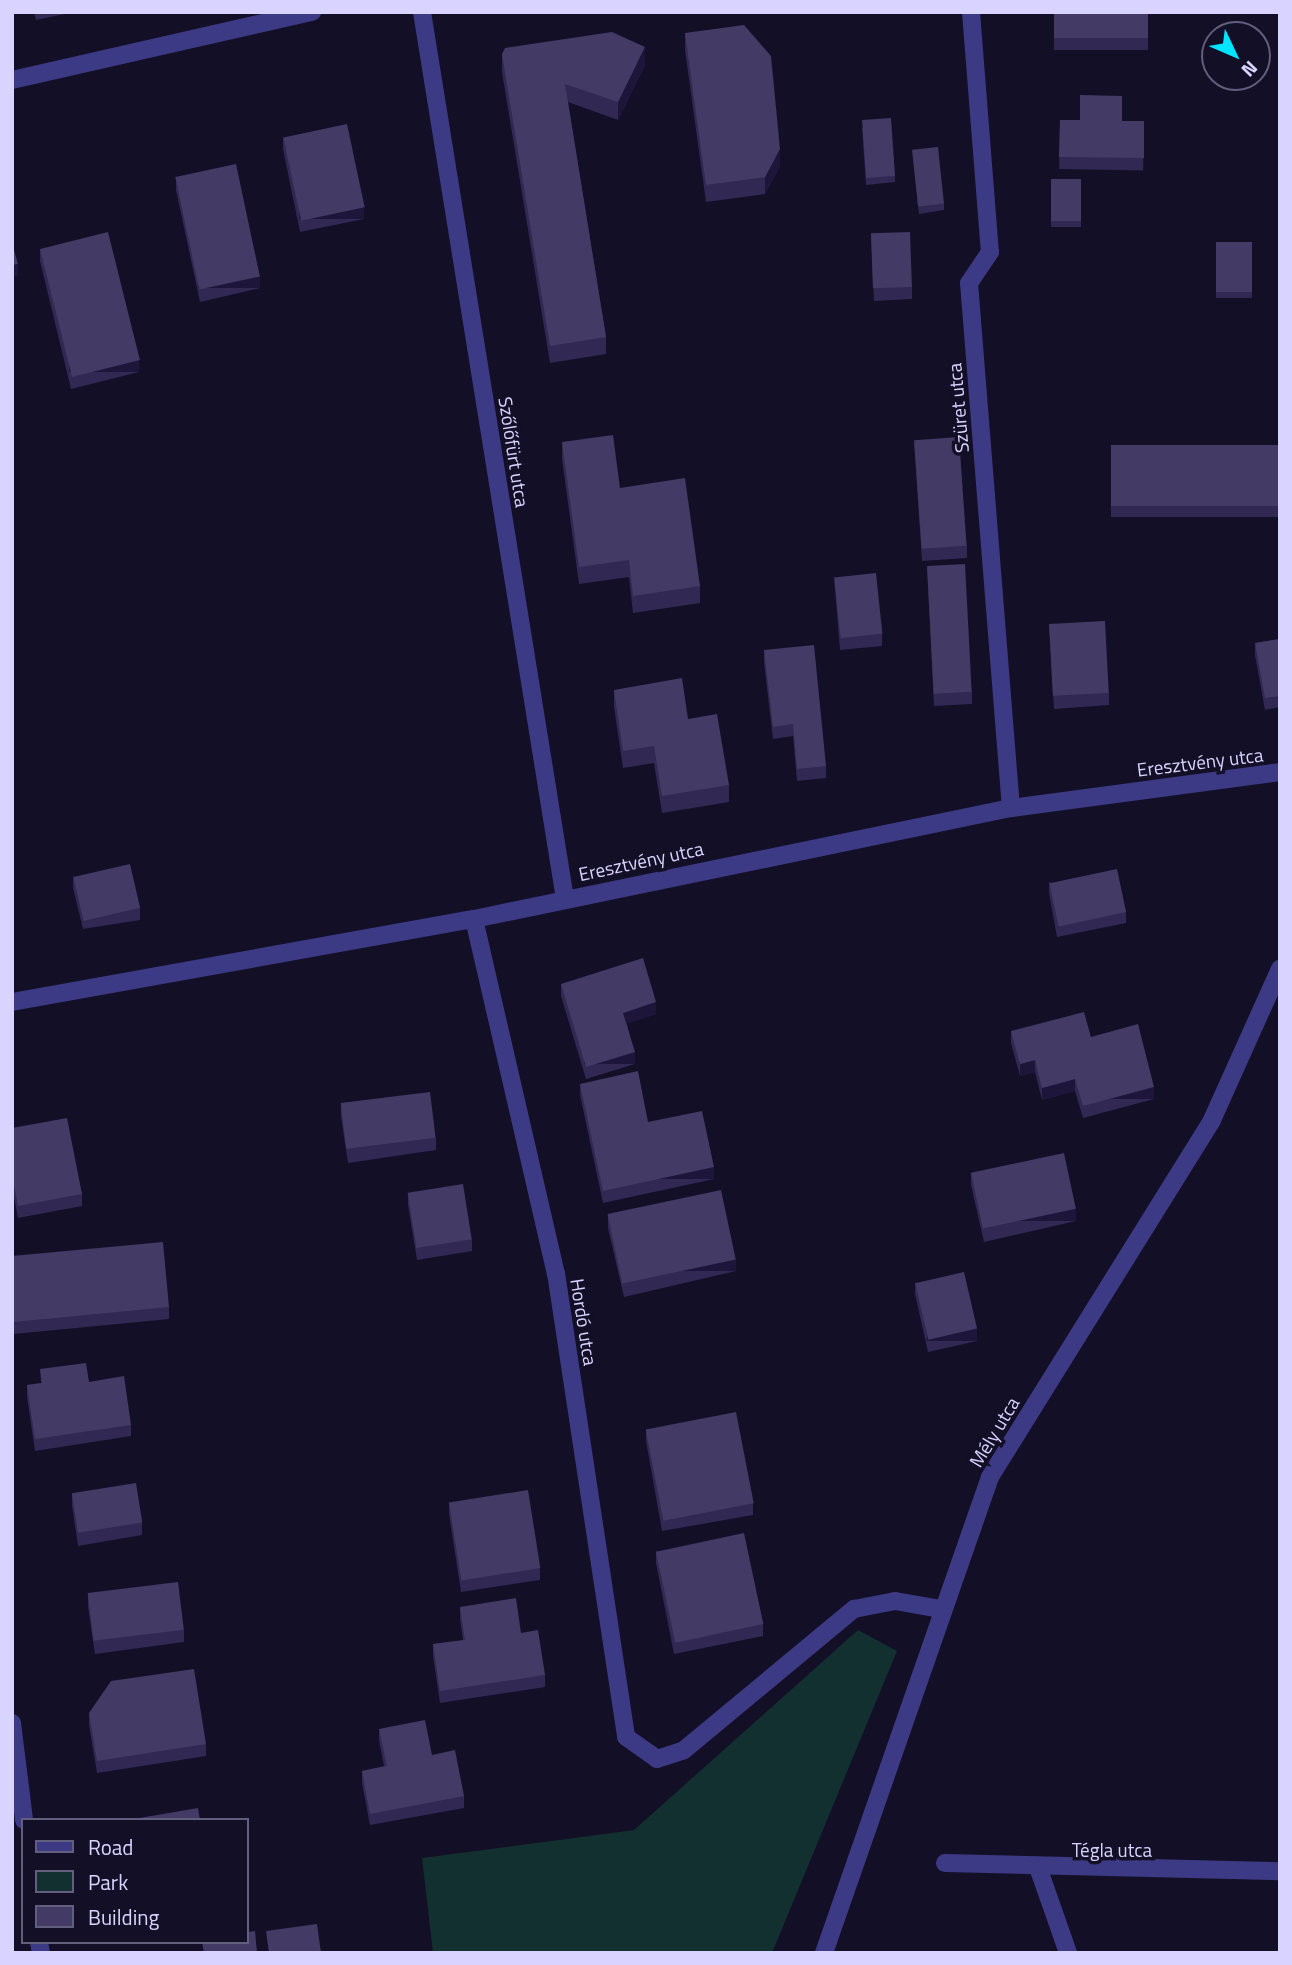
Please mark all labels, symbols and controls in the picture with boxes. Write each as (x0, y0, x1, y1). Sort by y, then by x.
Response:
north arrow (1201, 21, 1271, 91)
text: N (1235, 55, 1265, 84)
street label: Szüret utca (943, 362, 973, 454)
street label: Szőlőfürt utca (494, 395, 534, 509)
street label: Eresztvény utca (1135, 743, 1265, 781)
street label: Eresztvény utca (576, 837, 706, 885)
street label: Hordó utca (566, 1277, 602, 1367)
street label: Mély utca (964, 1393, 1024, 1471)
legend (21, 1818, 248, 1944)
text: Road (88, 1831, 133, 1863)
street label: Tégla utca (1072, 1839, 1152, 1861)
text: Park (88, 1866, 128, 1898)
text: Building (88, 1901, 159, 1933)

